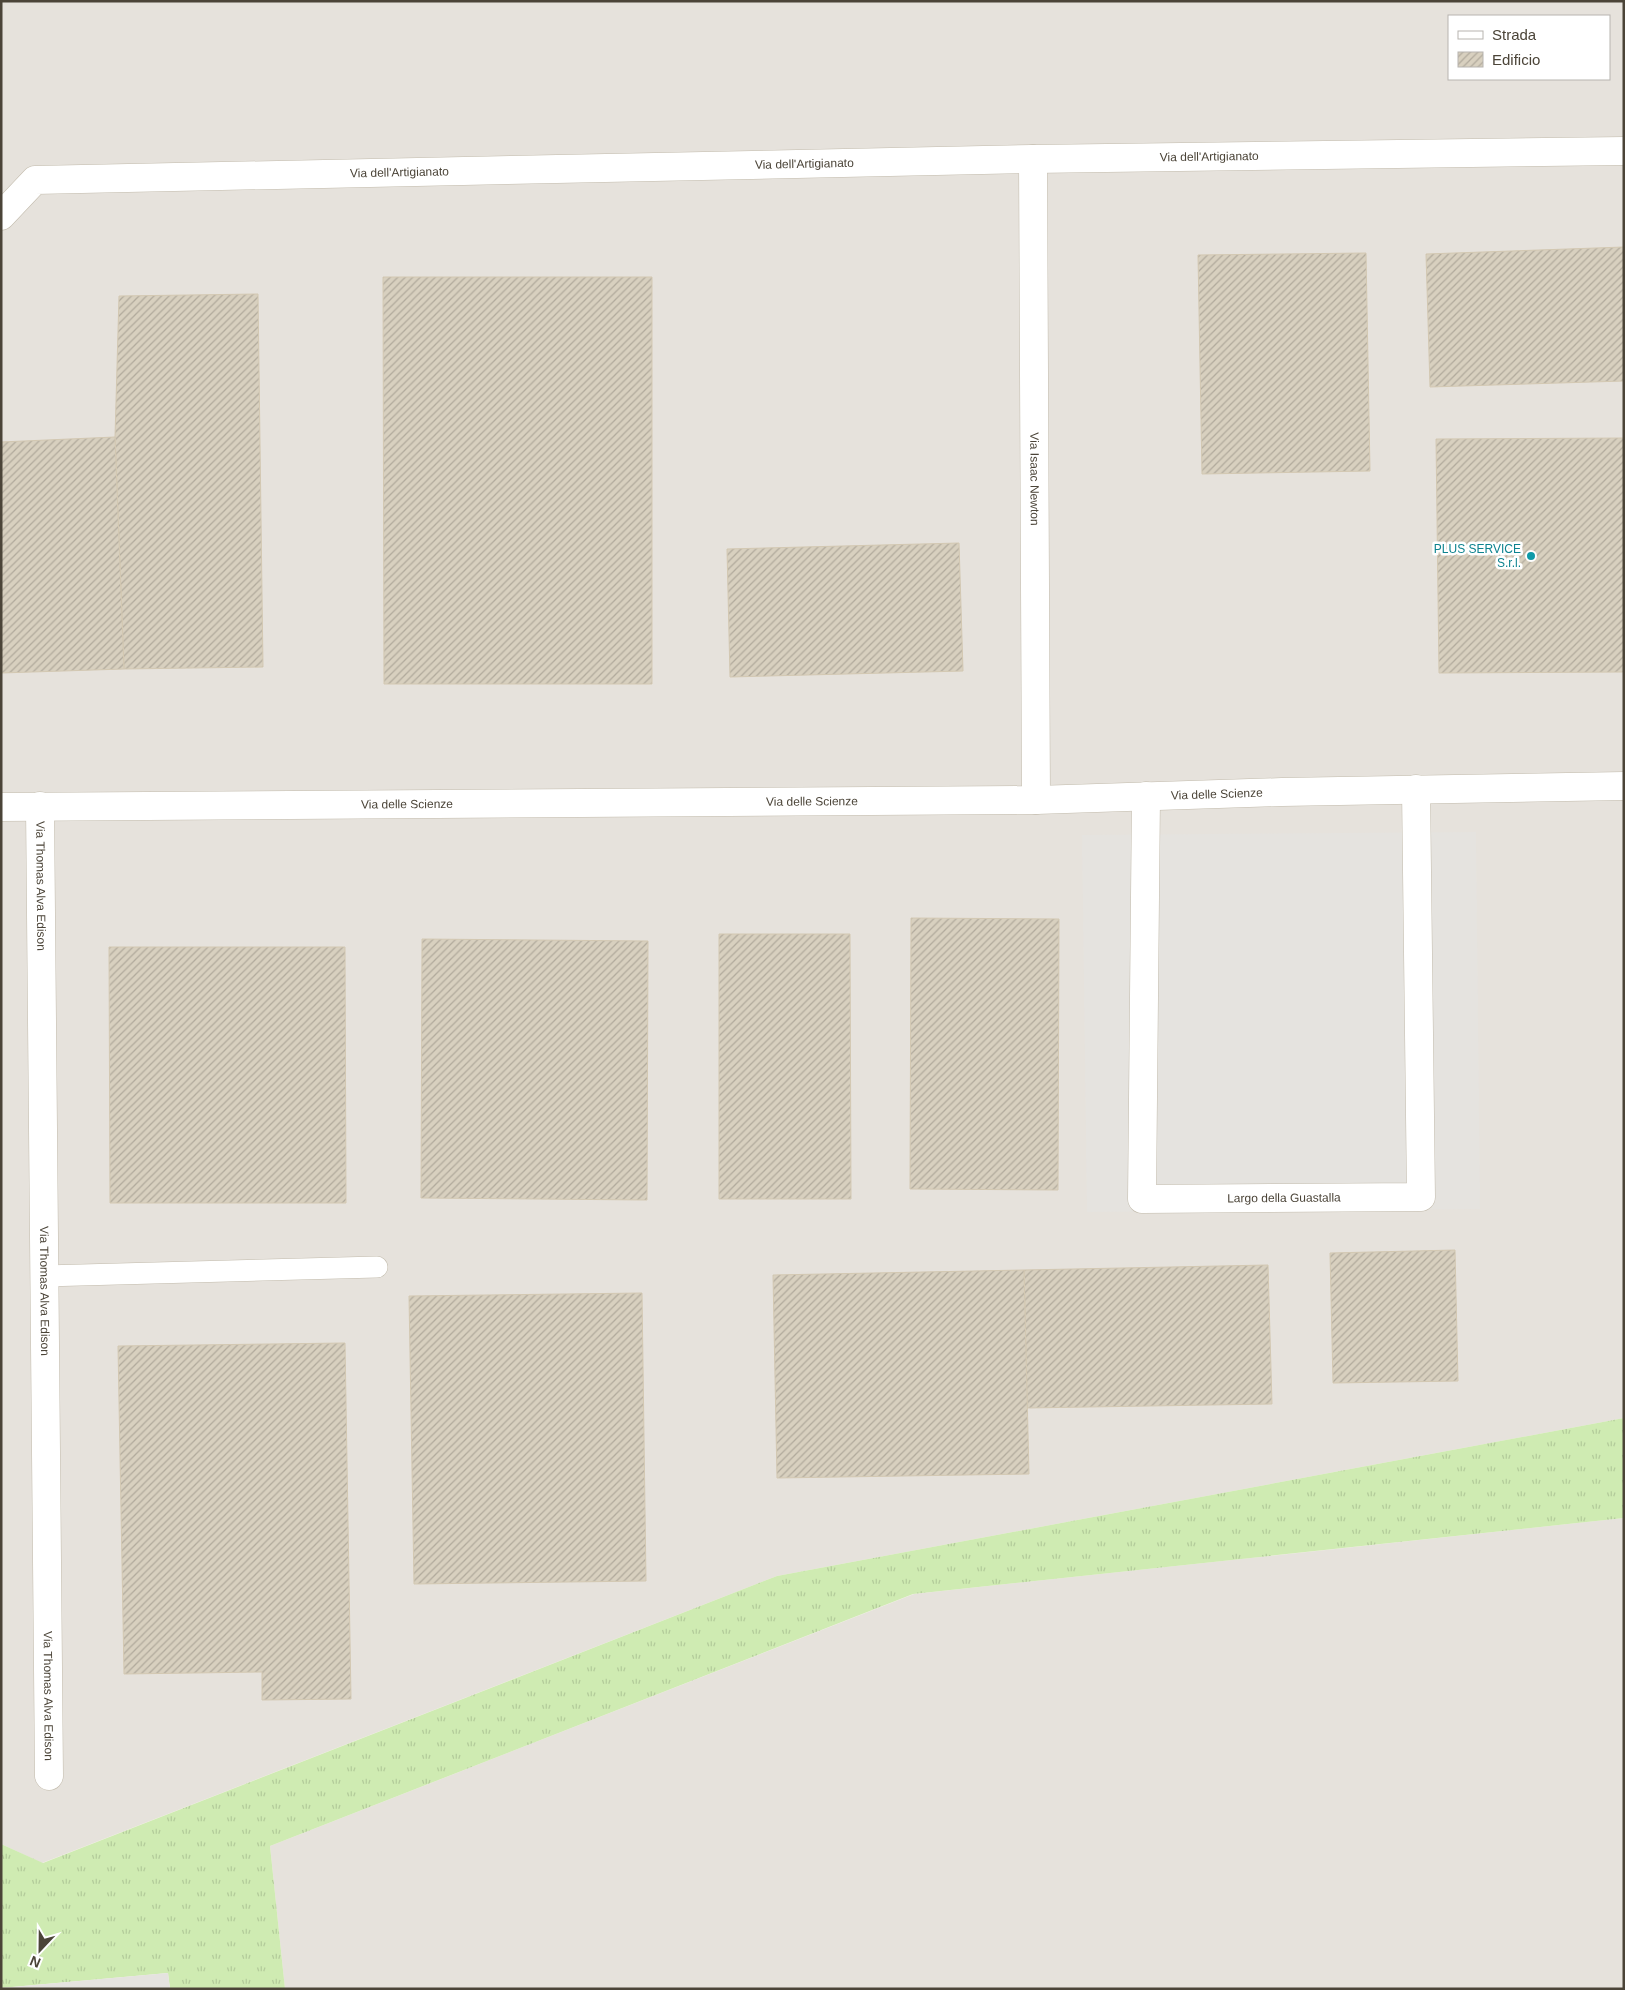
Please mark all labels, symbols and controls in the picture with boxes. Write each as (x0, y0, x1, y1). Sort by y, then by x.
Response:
legend (1448, 15, 1610, 80)
text: Strada (1492, 26, 1537, 43)
text: Edificio (1492, 51, 1540, 68)
street label: Via dell'Artigianato (1160, 149, 1259, 164)
street label: Via dell'Artigianato (755, 156, 854, 172)
street label: Via dell'Artigianato (350, 164, 449, 180)
street label: Via Isaac Newton (1027, 432, 1042, 526)
place label: PLUS SERVICE S.r.l. (1434, 542, 1521, 570)
marker: PLUS SERVICE S.r.l. (1525, 550, 1537, 562)
street label: Via delle Scienze (1171, 786, 1263, 803)
street label: Via delle Scienze (766, 794, 858, 809)
street label: Via delle Scienze (361, 797, 453, 812)
street label: Via Thomas Alva Edison (33, 821, 48, 951)
street label: Largo della Guastalla (1227, 1191, 1341, 1205)
street label: Via Thomas Alva Edison (37, 1226, 52, 1356)
street label: Via Thomas Alva Edison (41, 1631, 56, 1761)
north arrow (15, 1925, 65, 1975)
text: N (27, 1953, 43, 1971)

